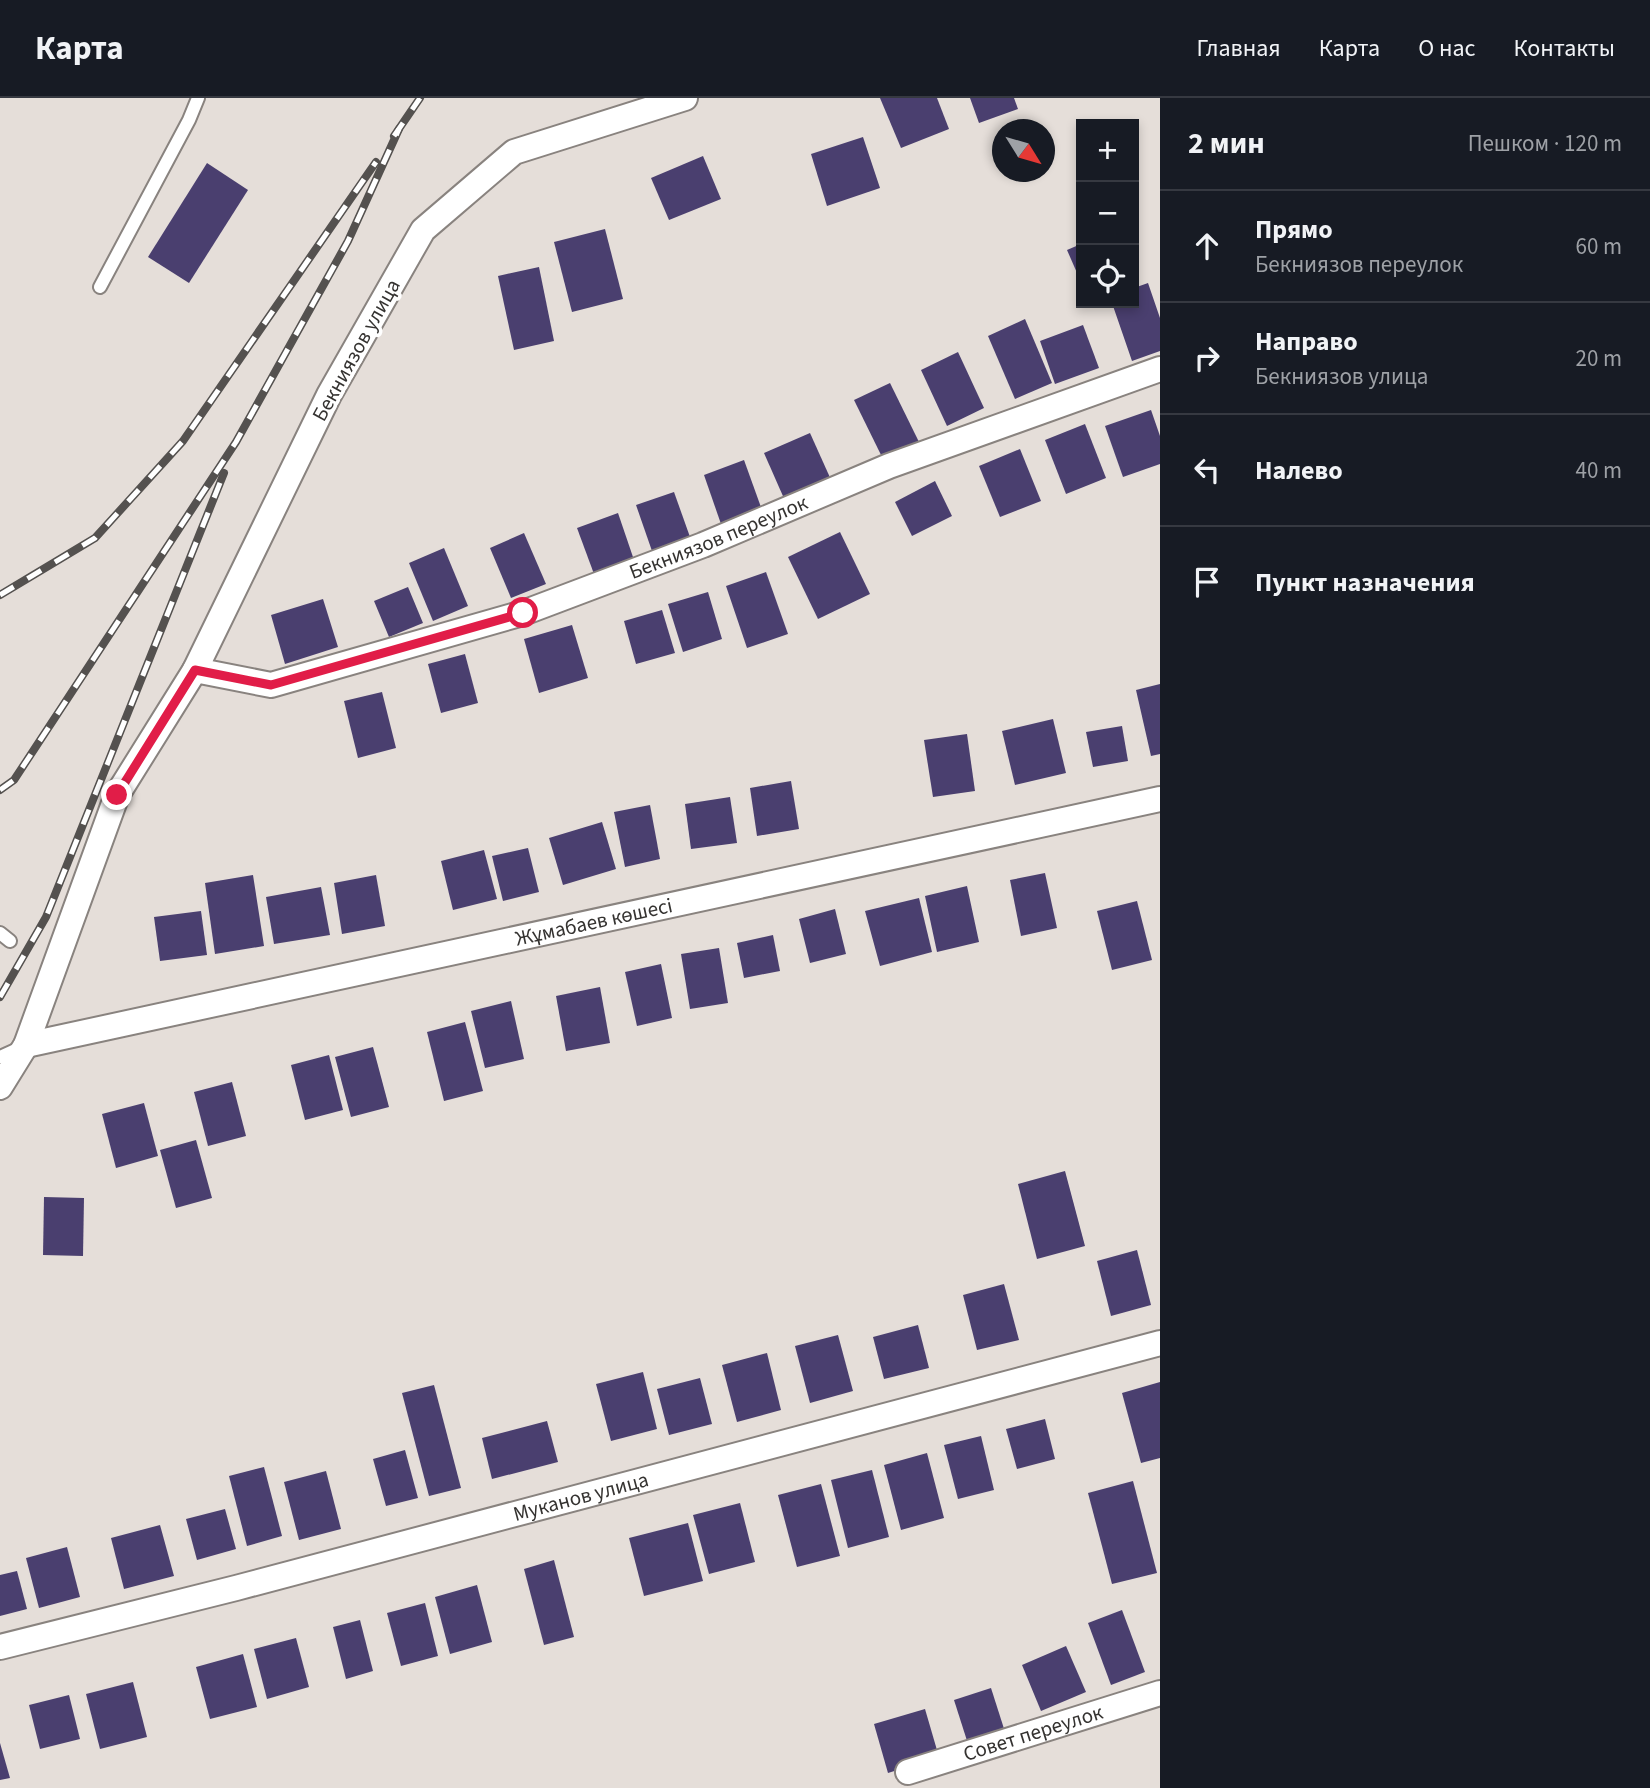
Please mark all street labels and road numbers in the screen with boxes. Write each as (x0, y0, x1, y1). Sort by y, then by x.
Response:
street label: Бекниязов улица (304, 273, 408, 427)
street label: Бекниязов переулок (625, 487, 813, 587)
street label: Жұмабаев көшесі (512, 890, 675, 953)
street label: Муканов улица (510, 1464, 652, 1529)
street label: Совет переулок (959, 1697, 1107, 1769)

